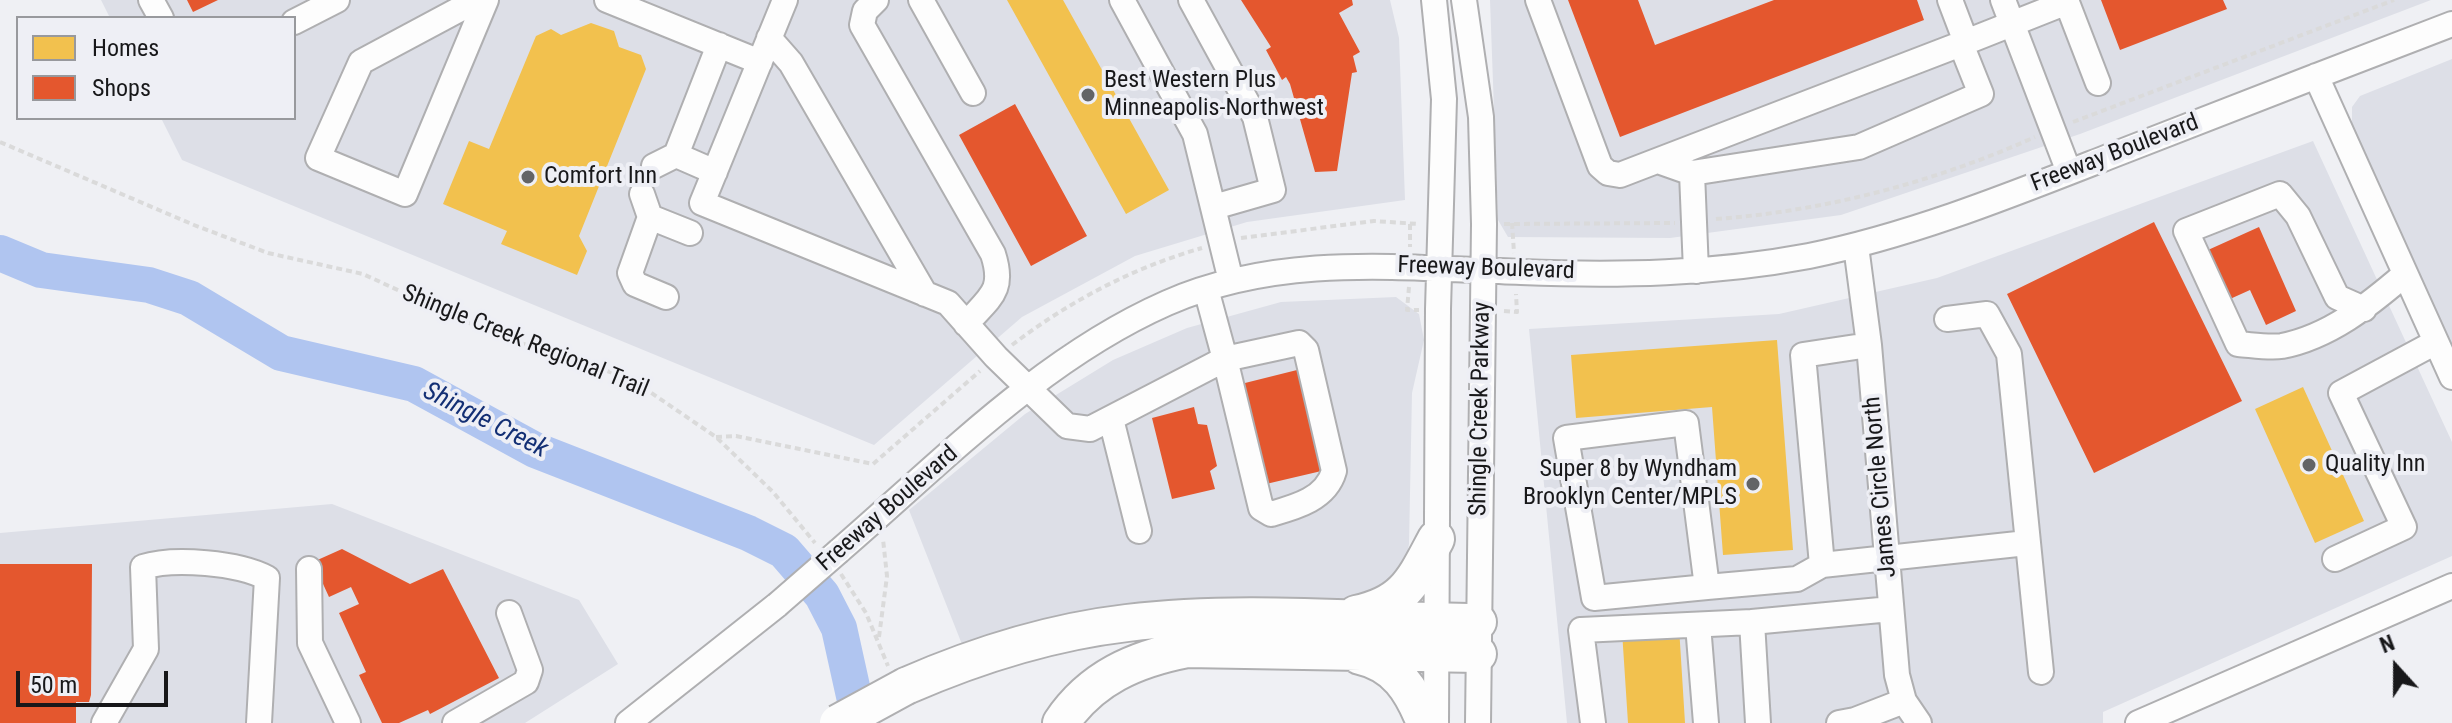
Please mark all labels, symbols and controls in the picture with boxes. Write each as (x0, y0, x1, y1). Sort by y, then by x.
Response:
legend (16, 16, 296, 120)
text: Homes (92, 34, 159, 62)
place label: Best Western Plus Minneapolis-Northwest (1104, 67, 1324, 123)
text: Shops (92, 74, 151, 102)
marker: Best Western Plus Minneapolis-Northwest (1079, 86, 1097, 104)
street label: Freeway Boulevard (2027, 109, 2203, 199)
place label: Comfort Inn (544, 163, 657, 191)
marker: Comfort Inn (519, 168, 537, 186)
street label: Freeway Boulevard (1397, 252, 1575, 286)
street label: Shingle Creek Regional Trail (398, 279, 652, 405)
street label: Shingle Creek Parkway (1465, 302, 1497, 516)
water label: Shingle Creek (417, 376, 553, 466)
street label: James Circle North (1859, 395, 1903, 579)
street label: Freeway Boulevard (812, 440, 964, 578)
place label: Quality Inn (2325, 451, 2425, 479)
place label: Super 8 by Wyndham Brooklyn Center/MPLS (1523, 456, 1737, 512)
marker: Quality Inn (2300, 456, 2318, 474)
marker: Super 8 by Wyndham Brooklyn Center/MPLS (1744, 475, 1762, 493)
north arrow (2356, 627, 2436, 707)
text: N (2376, 630, 2398, 658)
scale bar (20, 655, 172, 705)
text: 50 m (30, 671, 77, 699)

